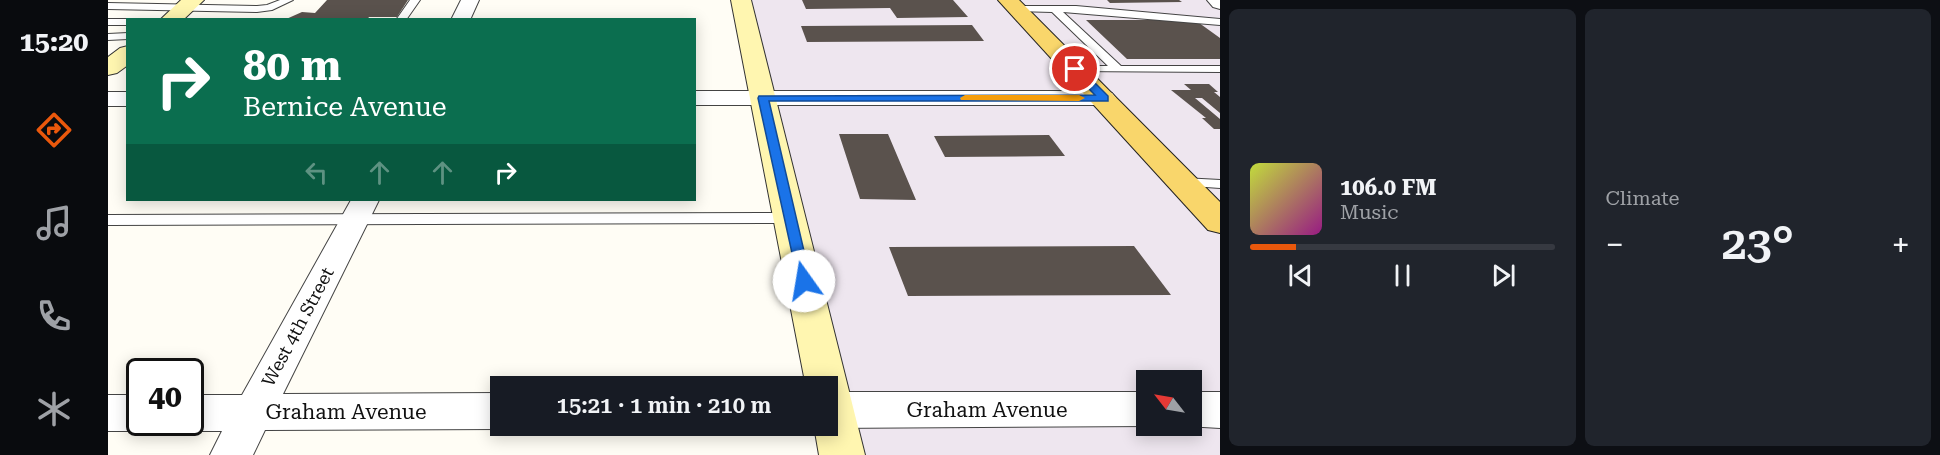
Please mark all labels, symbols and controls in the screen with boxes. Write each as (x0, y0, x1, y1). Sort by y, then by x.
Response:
text: 15:20 (20, 26, 88, 58)
text: 80 m (243, 41, 341, 90)
icon: right (144, 42, 222, 120)
pin (1049, 43, 1100, 94)
icon: arrive (1058, 52, 1091, 85)
text: Bernice Avenue (243, 91, 447, 123)
icon: directions (33, 109, 75, 151)
icon: left (300, 156, 333, 189)
icon: ahead (363, 156, 396, 189)
icon: ahead (426, 156, 459, 189)
icon: right (489, 156, 522, 189)
text: 106.0 FM (1340, 175, 1437, 200)
text: Climate (1606, 186, 1680, 210)
text: Music (1340, 200, 1399, 224)
icon: music (33, 202, 75, 244)
text: 23° (1721, 217, 1794, 270)
text: − (1606, 225, 1624, 264)
text: + (1892, 225, 1910, 264)
position arrow (772, 249, 836, 313)
icon: previous (1284, 259, 1317, 292)
icon: pause (1386, 259, 1419, 292)
icon: next (1487, 259, 1520, 292)
street label: West 4th Street (257, 263, 338, 390)
icon: phone (33, 295, 75, 337)
speed limit sign: 40 (126, 358, 204, 436)
north arrow (1136, 370, 1202, 436)
map controls (1136, 370, 1202, 436)
icon: climate (33, 388, 75, 430)
text: 15:21 · 1 min · 210 m (557, 393, 771, 418)
street label: Graham Avenue (907, 398, 1067, 422)
street label: Graham Avenue (266, 400, 426, 424)

